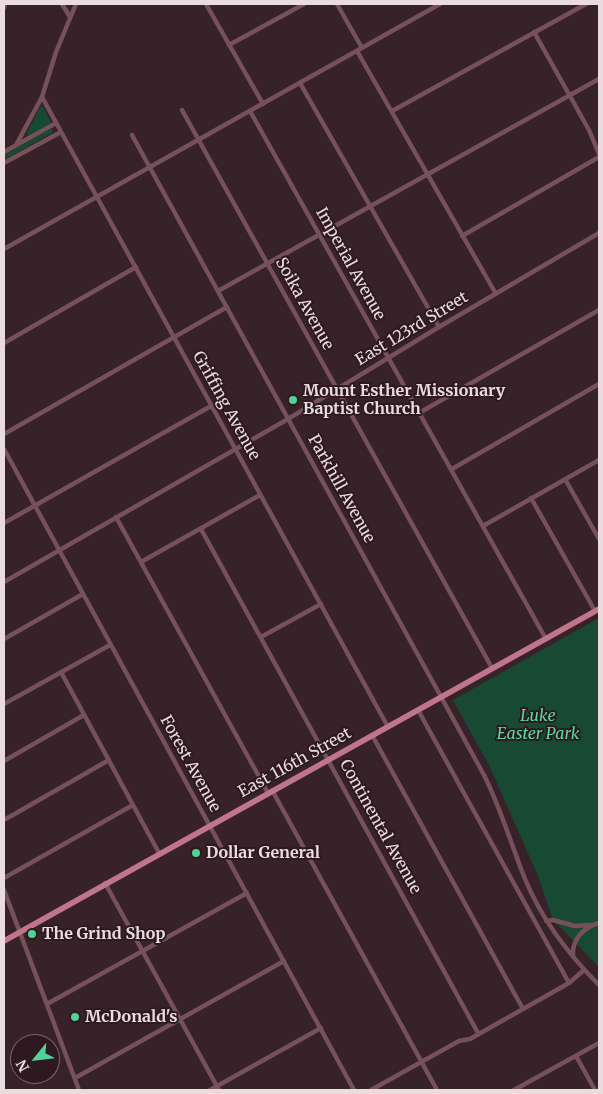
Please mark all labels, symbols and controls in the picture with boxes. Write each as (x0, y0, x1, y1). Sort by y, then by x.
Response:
street label: Imperial Avenue (311, 204, 389, 324)
street label: Soika Avenue (271, 254, 337, 354)
street label: East 123rd Street (352, 288, 472, 370)
street label: Griffing Avenue (188, 348, 264, 464)
place label: Mount Esther Missionary Baptist Church (303, 381, 505, 419)
marker: Mount Esther Missionary Baptist Church (287, 394, 299, 406)
street label: Parkhill Avenue (303, 431, 379, 547)
park label: Luke Easter Park (497, 706, 579, 744)
street label: Forest Avenue (155, 712, 225, 816)
street label: East 116th Street (235, 724, 355, 802)
street label: Continental Avenue (335, 756, 425, 898)
place label: Dollar General (206, 843, 320, 863)
marker: Dollar General (190, 847, 202, 859)
place label: The Grind Shop (42, 924, 165, 944)
marker: The Grind Shop (26, 928, 38, 940)
place label: McDonald's (85, 1007, 178, 1027)
marker: McDonald's (69, 1011, 81, 1023)
north arrow (10, 1034, 60, 1084)
text: N (12, 1057, 33, 1075)

